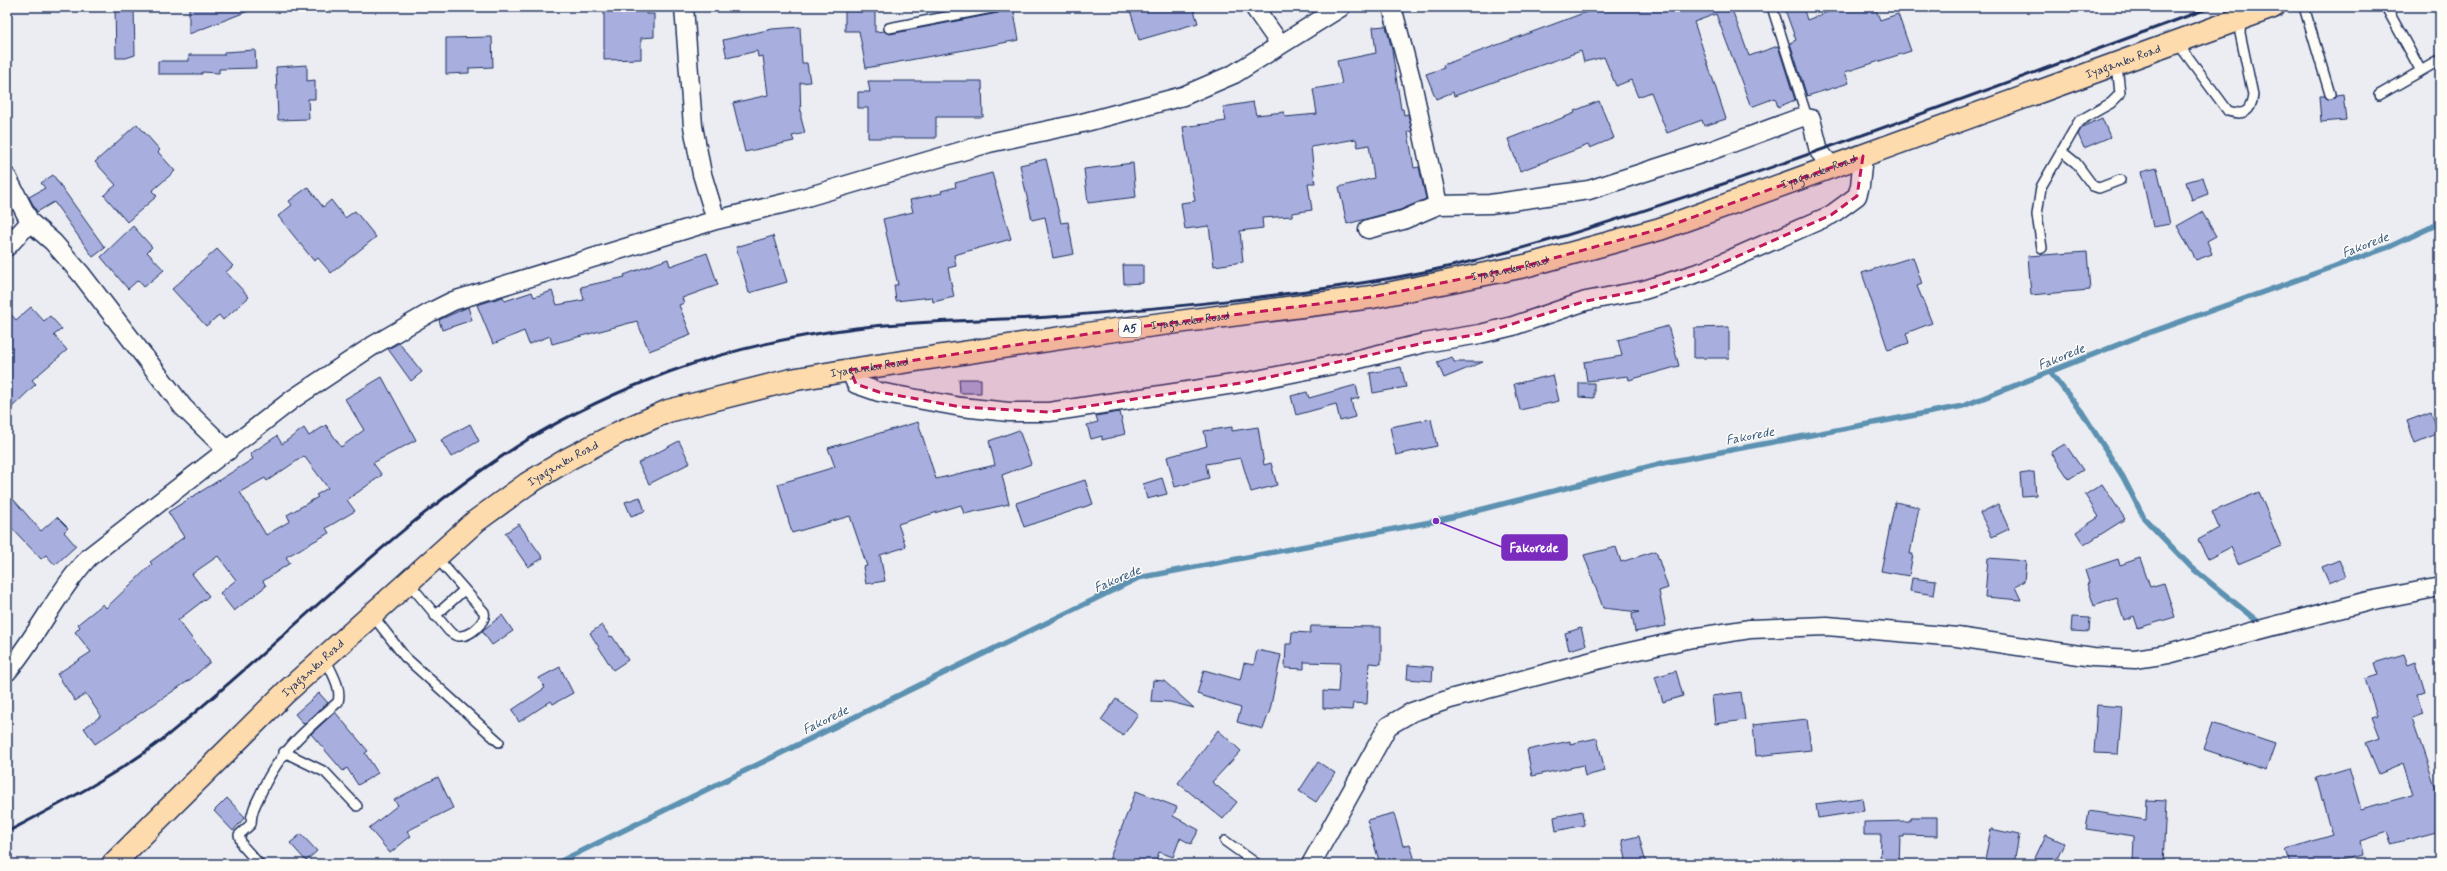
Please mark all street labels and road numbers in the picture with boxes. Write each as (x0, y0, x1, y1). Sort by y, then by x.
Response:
street label: Iyaganku Road (2083, 41, 2163, 83)
street label: Iyaganku Road (1779, 152, 1859, 194)
street label: Iyaganku Road (1470, 253, 1551, 286)
street label: Iyaganku Road (1150, 308, 1231, 334)
road number: A5 (1119, 319, 1141, 337)
street label: Iyaganku Road (829, 354, 910, 382)
street label: Iyaganku Road (525, 438, 602, 491)
street label: Iyaganku Road (279, 636, 348, 701)

